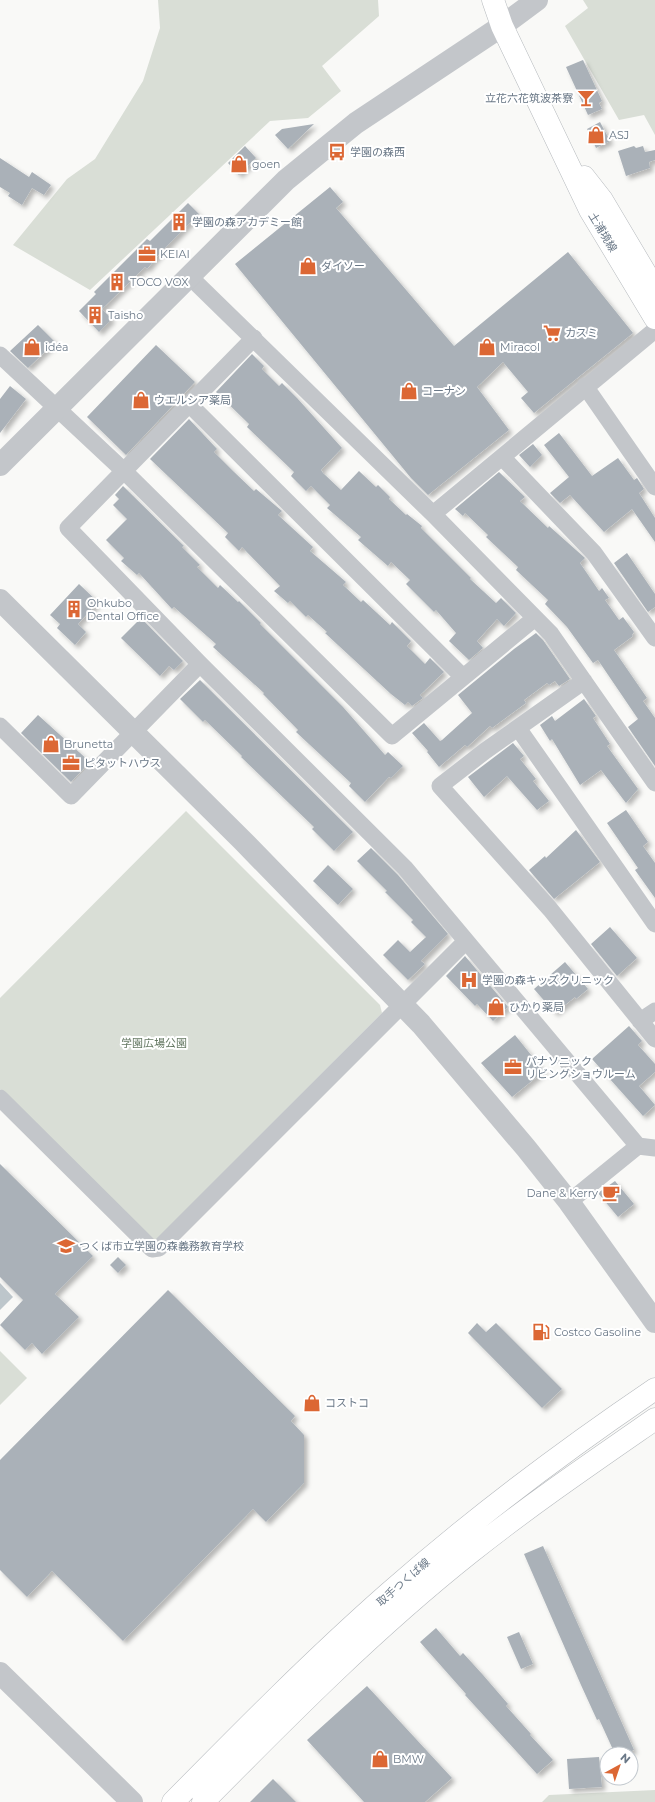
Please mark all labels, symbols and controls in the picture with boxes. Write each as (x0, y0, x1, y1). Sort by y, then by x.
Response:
bar icon: 立花六花筑波茶寮 (576, 88, 596, 108)
place label: 立花六花筑波茶寮 (485, 91, 573, 105)
shop icon: ASJ (586, 125, 606, 145)
place label: ASJ (609, 128, 629, 142)
bus stop icon: 学園の森西 (327, 142, 347, 162)
place label: 学園の森西 (350, 145, 405, 159)
shop icon: goen (229, 154, 249, 174)
place label: goen (252, 157, 281, 171)
street label: 土浦境線 (586, 210, 620, 254)
building icon: 学園の森アカデミー館 (169, 212, 189, 232)
place label: 学園の森アカデミー館 (192, 215, 302, 229)
office icon: KEIAI (137, 244, 157, 264)
place label: KEIAI (160, 247, 190, 261)
shop icon: ダイソー (298, 256, 318, 276)
place label: ダイソー (321, 259, 365, 273)
building icon: TOCO VOX (107, 272, 127, 292)
place label: TOCO VOX (130, 275, 189, 289)
building icon: Taisho (85, 305, 105, 325)
place label: Taisho (108, 308, 143, 322)
supermarket icon: カスミ (542, 323, 562, 343)
place label: カスミ (565, 326, 598, 340)
shop icon: idéa (22, 337, 42, 357)
shop icon: Miracol (477, 337, 497, 357)
place label: idéa (45, 340, 68, 354)
place label: Miracol (500, 340, 540, 354)
shop icon: コーナン (399, 381, 419, 401)
place label: コーナン (422, 384, 466, 398)
shop icon: ウエルシア薬局 (131, 390, 151, 410)
place label: ウエルシア薬局 (154, 393, 231, 407)
place label: Ohkubo Dental Office (87, 596, 159, 623)
building icon: Ohkubo Dental Office (64, 599, 84, 619)
shop icon: Brunetta (41, 734, 61, 754)
place label: Brunetta (64, 737, 113, 751)
office icon: ピタットハウス (61, 753, 81, 773)
place label: ピタットハウス (84, 756, 161, 770)
hospital icon: 学園の森キッズクリニック (459, 970, 479, 990)
place label: 学園の森キッズクリニック (482, 973, 614, 987)
shop icon: ひかり薬局 (486, 997, 506, 1017)
place label: ひかり薬局 (509, 1000, 564, 1014)
park label: 学園広場公園 (121, 1036, 187, 1050)
place label: パナソニック リビングショウルーム (526, 1054, 636, 1081)
office icon: パナソニック リビングショウルーム (503, 1057, 523, 1077)
cafe icon: Dane & Kerry (601, 1183, 621, 1203)
place label: Dane & Kerry (526, 1186, 598, 1200)
school or university icon: つくば市立学園の森義務教育学校 (56, 1236, 76, 1256)
place label: つくば市立学園の森義務教育学校 (79, 1239, 244, 1253)
fuel station icon: Costco Gasoline (531, 1322, 551, 1342)
place label: Costco Gasoline (554, 1325, 642, 1339)
shop icon: コストコ (302, 1393, 322, 1413)
place label: コストコ (325, 1396, 369, 1410)
street label: 取手つくば線 (374, 1555, 432, 1609)
north arrow (599, 1746, 639, 1786)
shop icon: BMW (370, 1749, 390, 1769)
text: N (618, 1750, 633, 1767)
place label: BMW (393, 1752, 424, 1766)

